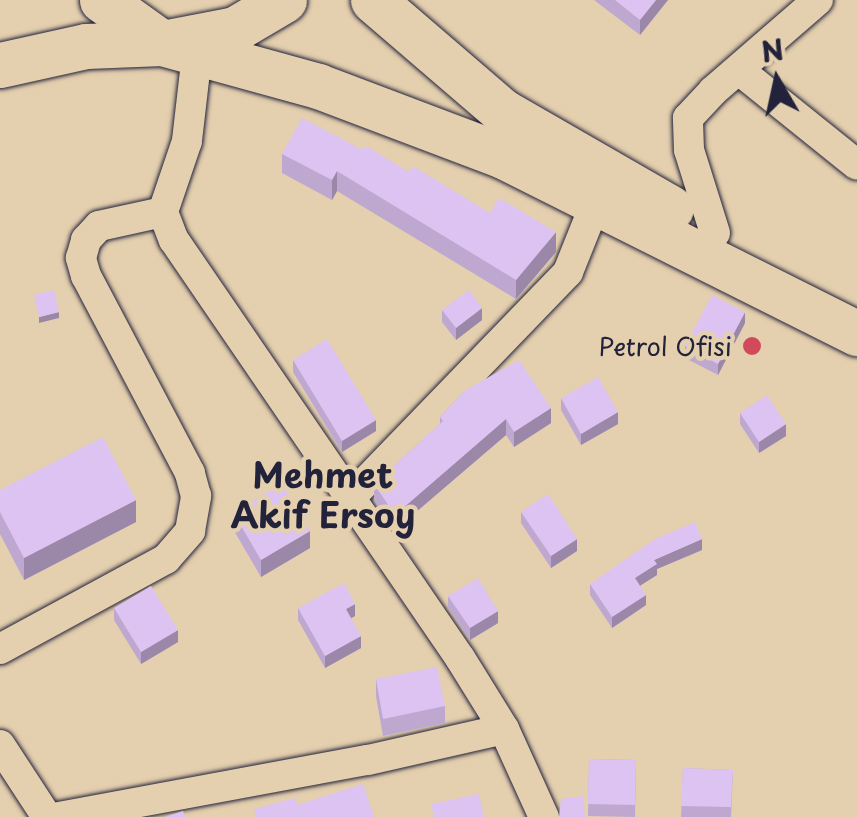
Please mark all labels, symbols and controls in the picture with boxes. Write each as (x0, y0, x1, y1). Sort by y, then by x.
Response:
text: N (758, 27, 787, 73)
north arrow (727, 30, 827, 130)
place label: Petrol Ofisi (598, 331, 732, 361)
marker: Petrol Ofisi (741, 335, 763, 357)
district label: Mehmet Akif Ersoy (230, 453, 416, 535)

